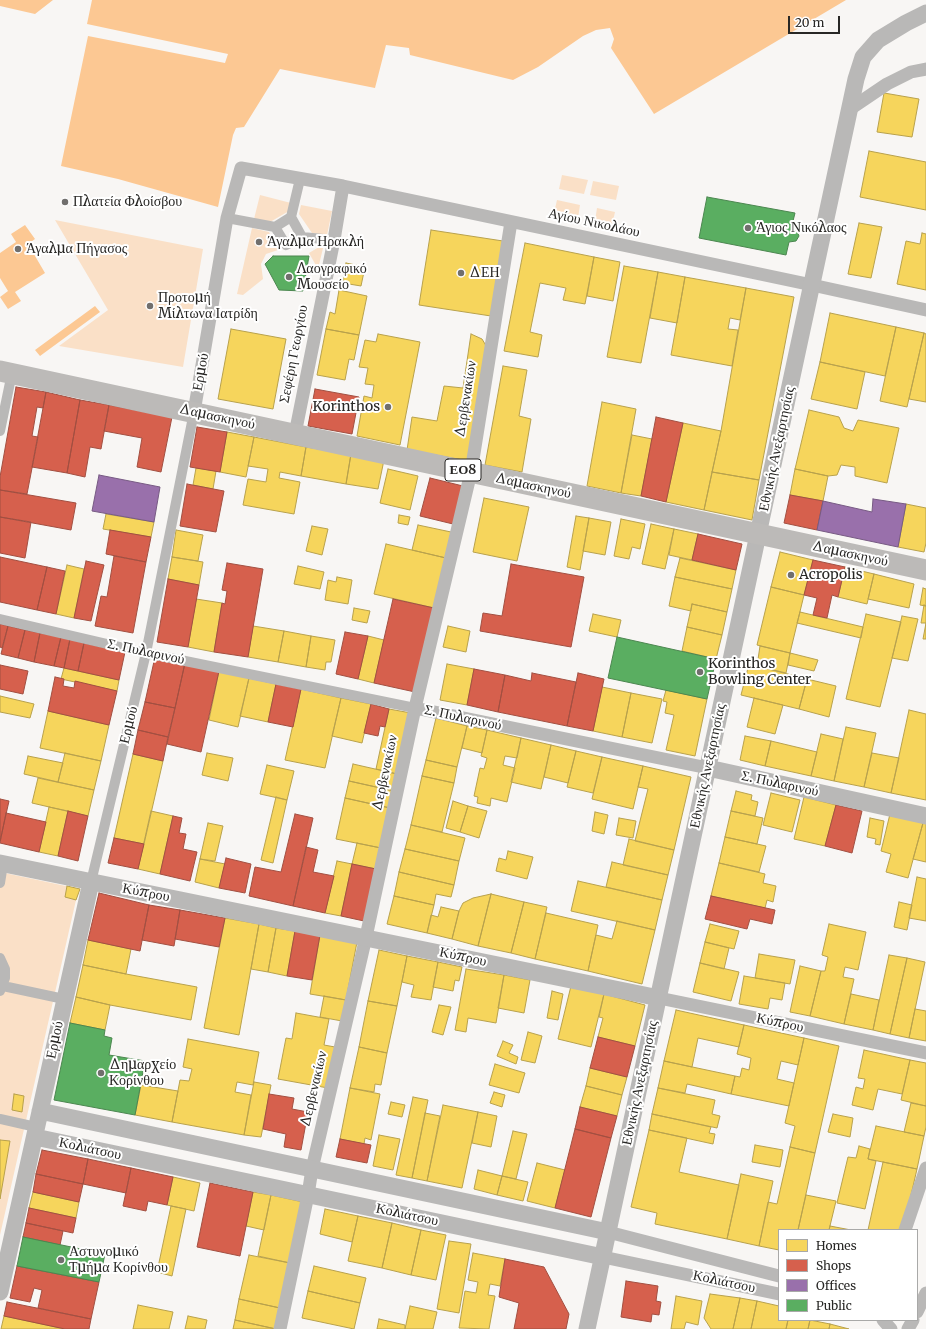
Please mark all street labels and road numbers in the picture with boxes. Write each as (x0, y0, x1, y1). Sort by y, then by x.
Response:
street label: Αγίου Νικολάου (547, 205, 641, 241)
street label: Σεφέρη Γεωργίου (276, 303, 312, 405)
street label: Ερμού (189, 352, 213, 392)
street label: Δερβενακίων (452, 359, 480, 439)
street label: Εθνικής Ανεξαρτησίας (756, 385, 798, 513)
street label: Δαμασκηνού (177, 401, 257, 433)
road number: ΕΟ8 (445, 459, 481, 481)
street label: Δαμασκηνού (493, 470, 573, 502)
street label: Δαμασκηνού (810, 538, 890, 570)
street label: Σ. Πυλαρινού (106, 636, 186, 668)
street label: Σ. Πυλαρινού (423, 702, 503, 734)
street label: Εθνικής Ανεξαρτησίας (687, 702, 729, 830)
street label: Ερμού (116, 704, 142, 746)
street label: Δερβενακίων (369, 733, 401, 813)
street label: Σ. Πυλαρινού (740, 768, 820, 800)
street label: Κύπρου (121, 880, 171, 906)
street label: Κύπρου (438, 944, 488, 970)
street label: Κύπρου (755, 1010, 805, 1036)
street label: Εθνικής Ανεξαρτησίας (619, 1019, 661, 1147)
street label: Ερμού (43, 1020, 67, 1060)
street label: Δερβενακίων (297, 1049, 331, 1129)
street label: Κολιάτσου (57, 1134, 123, 1164)
street label: Κολιάτσου (374, 1200, 440, 1230)
street label: Κολιάτσου (691, 1267, 757, 1297)

